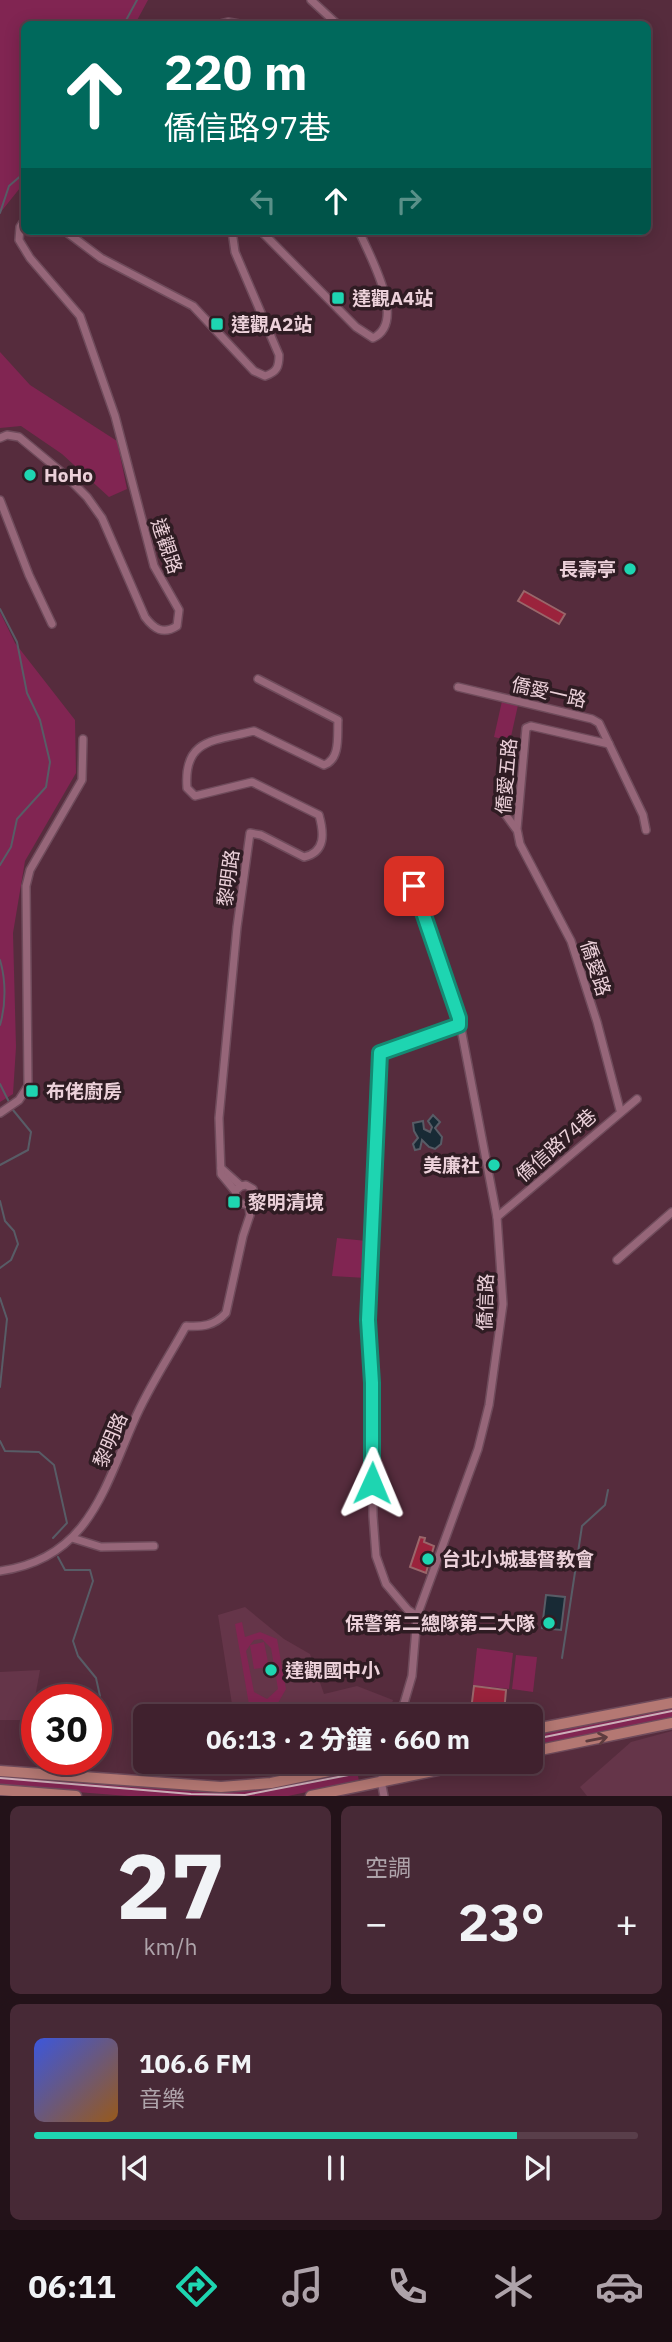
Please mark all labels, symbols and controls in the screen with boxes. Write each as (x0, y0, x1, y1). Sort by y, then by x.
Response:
text: 220 m (164, 40, 308, 103)
icon: ahead (49, 49, 140, 140)
text: 僑信路97巷 (164, 106, 330, 148)
icon: left (244, 182, 282, 220)
icon: ahead (317, 182, 355, 220)
icon: right (390, 182, 428, 220)
place label: 達觀A4站 (352, 286, 433, 310)
marker: 達觀A4站 (330, 290, 346, 306)
place label: 達觀A2站 (231, 312, 312, 336)
marker: 達觀A2站 (209, 316, 225, 332)
place label: HoHo (44, 463, 93, 487)
marker: HoHo (22, 467, 38, 483)
street label: 達觀路 (146, 515, 188, 577)
place label: 長壽亭 (559, 557, 616, 581)
marker: 長壽亭 (622, 561, 638, 577)
street label: 僑愛一路 (509, 672, 589, 712)
street label: 僑愛五路 (491, 737, 521, 815)
street label: 黎明路 (212, 848, 244, 908)
pin (384, 856, 444, 916)
icon: arrive (395, 867, 433, 905)
street label: 僑愛路 (576, 937, 616, 999)
place label: 布佬廚房 (46, 1079, 122, 1103)
marker: 布佬廚房 (24, 1083, 40, 1099)
street label: 僑信路74巷 (511, 1104, 601, 1186)
place label: 美廉社 (423, 1153, 480, 1177)
marker: 美廉社 (486, 1157, 502, 1173)
place label: 黎明清境 (248, 1190, 324, 1214)
marker: 黎明清境 (226, 1194, 242, 1210)
street label: 僑信路 (472, 1273, 498, 1331)
street label: 黎明路 (88, 1409, 132, 1471)
position arrow (335, 1446, 409, 1520)
place label: 台北小城基督教會 (442, 1547, 594, 1571)
marker: 台北小城基督教會 (420, 1551, 436, 1567)
place label: 保警第二總隊第二大隊 (345, 1611, 535, 1635)
marker: 保警第二總隊第二大隊 (541, 1615, 557, 1631)
place label: 達觀國中小 (285, 1658, 380, 1682)
marker: 達觀國中小 (263, 1662, 279, 1678)
speed limit sign: 30 (21, 1684, 112, 1775)
text: 06:13 · 2 分鐘 · 660 m (206, 1722, 470, 1756)
one-way arrow (585, 1731, 608, 1745)
text: 27 (116, 1826, 225, 1944)
text: 空調 (365, 1852, 411, 1882)
text: 23° (458, 1888, 545, 1955)
text: − (365, 1898, 388, 1947)
text: + (615, 1898, 638, 1947)
text: km/h (143, 1931, 198, 1961)
text: 106.6 FM (139, 2046, 252, 2080)
text: 音樂 (139, 2083, 185, 2113)
icon: previous (116, 2149, 154, 2187)
icon: pause (317, 2149, 355, 2187)
icon: next (518, 2149, 556, 2187)
icon: directions (172, 2262, 221, 2311)
icon: music (278, 2262, 327, 2311)
icon: phone (383, 2262, 432, 2311)
icon: climate (489, 2262, 538, 2311)
icon: car (595, 2262, 644, 2311)
text: 06:11 (28, 2265, 116, 2307)

